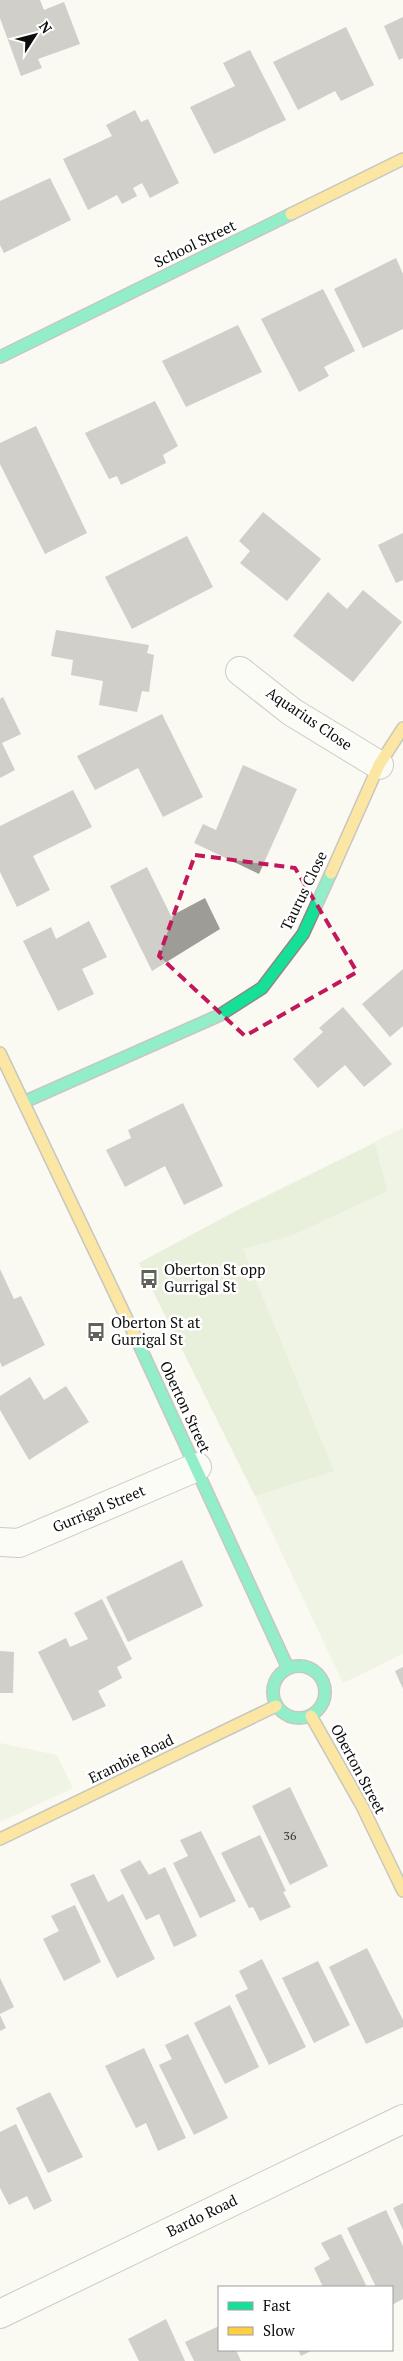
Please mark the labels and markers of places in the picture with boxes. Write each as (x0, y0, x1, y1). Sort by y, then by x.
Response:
place label: Oberton St opp Gurrigal St (164, 1259, 266, 1296)
bus stop icon: Oberton St opp Gurrigal St (138, 1268, 160, 1290)
place label: Oberton St at Gurrigal St (111, 1312, 201, 1349)
bus stop icon: Oberton St at Gurrigal St (85, 1321, 107, 1343)

